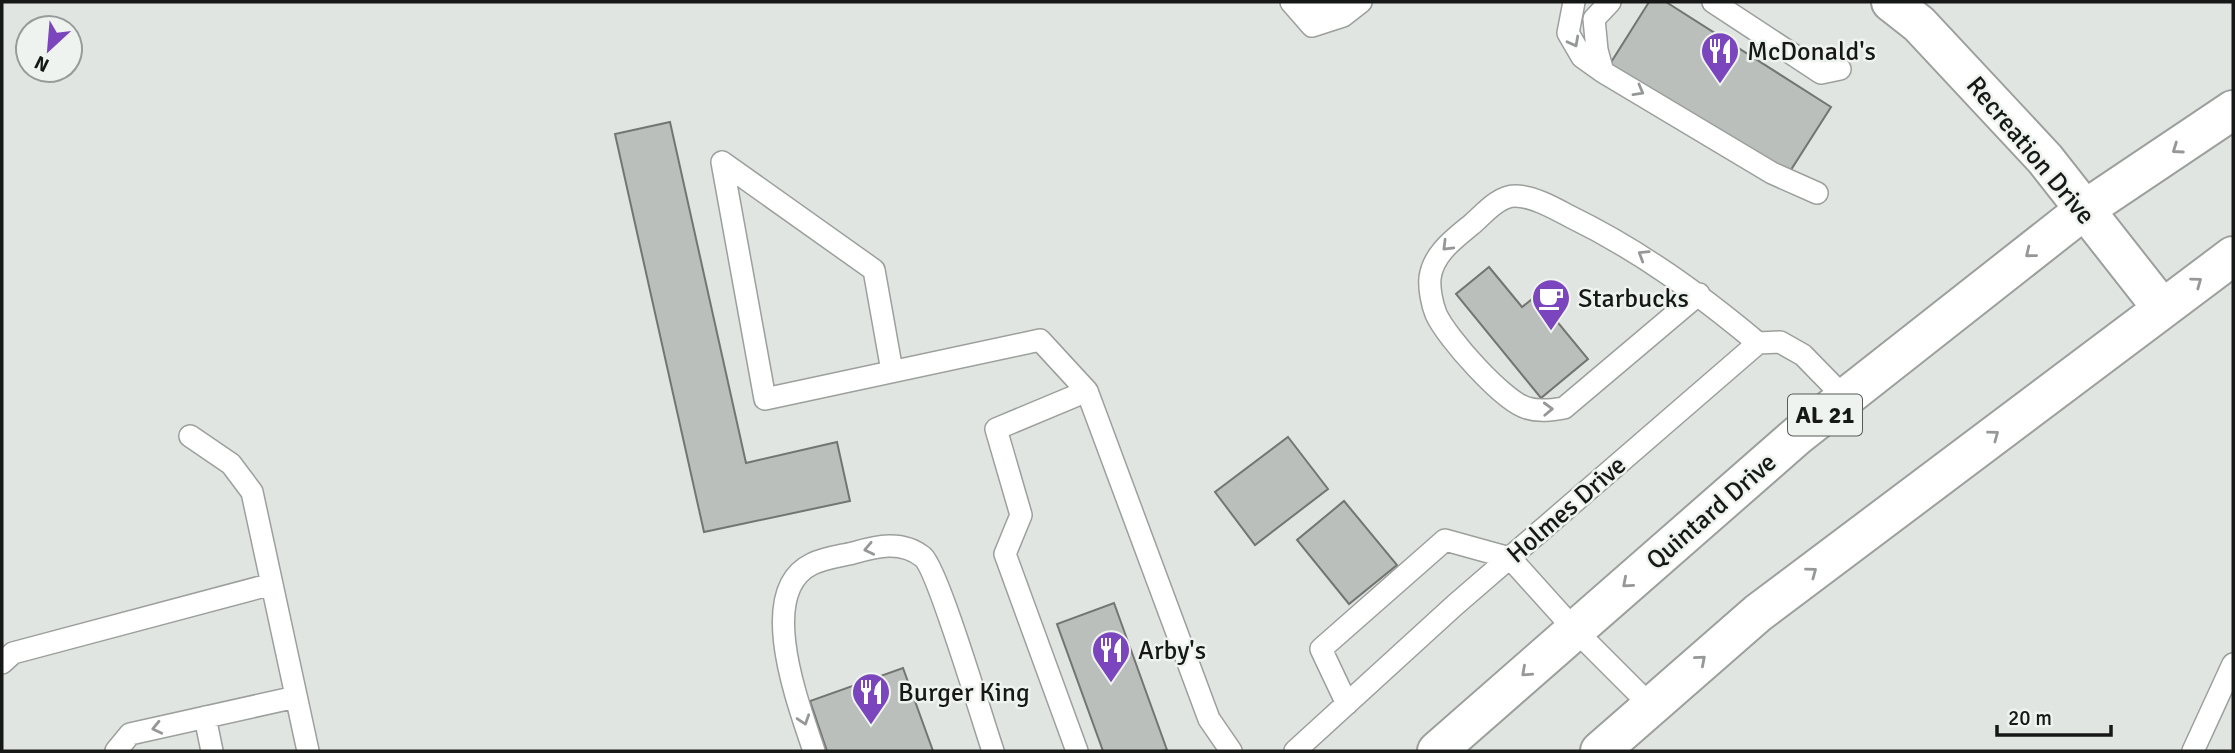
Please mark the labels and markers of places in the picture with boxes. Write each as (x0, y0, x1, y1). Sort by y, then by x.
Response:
restaurant icon: McDonald's (1699, 30, 1741, 85)
place label: McDonald's (1747, 36, 1876, 68)
cafe icon: Starbucks (1530, 277, 1572, 332)
place label: Starbucks (1578, 283, 1689, 315)
restaurant icon: Arby's (1090, 629, 1132, 684)
place label: Arby's (1138, 635, 1206, 667)
restaurant icon: Burger King (850, 671, 892, 726)
place label: Burger King (898, 677, 1030, 709)

